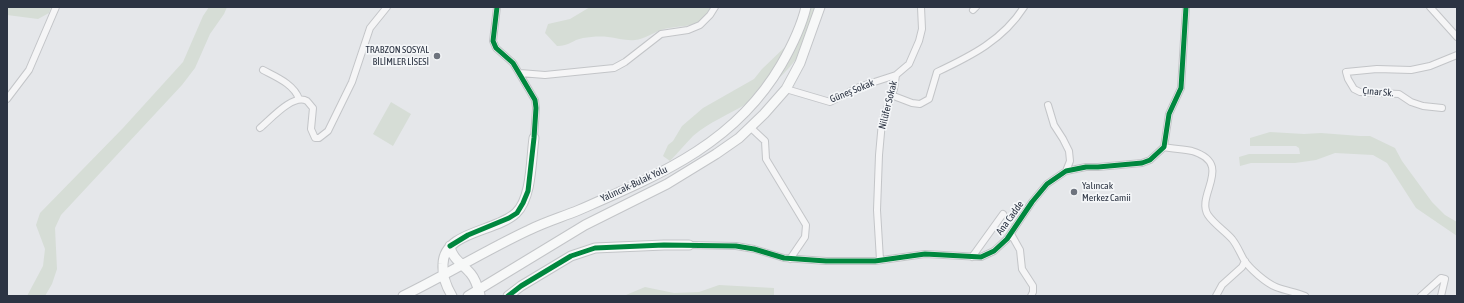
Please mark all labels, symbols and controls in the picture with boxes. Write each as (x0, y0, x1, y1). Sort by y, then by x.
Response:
place label: TRABZON SOSYAL BİLİMLER LİSESİ (365, 44, 429, 68)
marker: TRABZON SOSYAL BİLİMLER LİSESİ (432, 51, 442, 61)
street label: Güneş Sokak (828, 77, 876, 105)
street label: Nilüfer Sokak (876, 79, 900, 131)
street label: Çınar Sk. (1362, 85, 1394, 99)
street label: Yalıncak-Bulak Yolu (599, 163, 669, 205)
place label: Yalıncak Merkez Camii (1082, 180, 1131, 204)
marker: Yalıncak Merkez Camii (1069, 187, 1079, 197)
street label: Ana Cadde (994, 199, 1026, 237)

